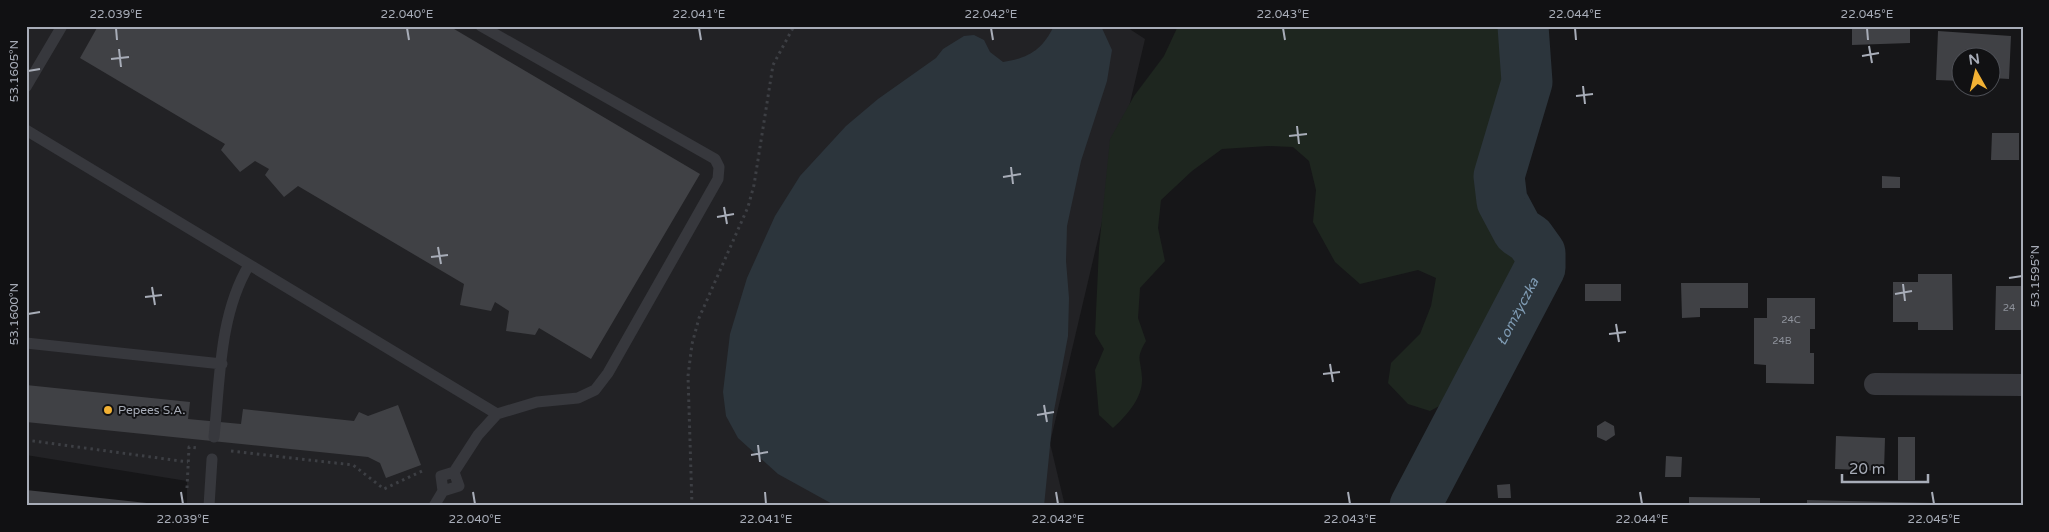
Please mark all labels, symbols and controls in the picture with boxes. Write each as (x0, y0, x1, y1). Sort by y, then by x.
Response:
text: 22.039°E (90, 7, 143, 21)
text: 22.040°E (381, 7, 434, 21)
text: 22.041°E (673, 7, 726, 21)
text: 22.042°E (965, 7, 1018, 21)
text: 22.043°E (1257, 7, 1310, 21)
text: 22.044°E (1549, 7, 1602, 21)
text: 22.045°E (1841, 7, 1894, 21)
text: 53.1605°N (7, 40, 21, 102)
north arrow (1952, 48, 2002, 98)
text: N (1968, 50, 1981, 69)
text: 53.1595°N (2028, 245, 2042, 307)
water label: Łomżyczka (1493, 274, 1542, 348)
text: 53.1600°N (7, 283, 21, 345)
house number: 24 (2003, 302, 2015, 314)
house number: 24C (1781, 314, 1801, 326)
house number: 24B (1772, 335, 1792, 347)
place label: Pepees S.A. (118, 403, 185, 417)
marker: Pepees S.A. (102, 404, 114, 416)
scale bar (1842, 452, 1928, 484)
text: 20 m (1849, 460, 1886, 478)
text: 22.039°E (157, 512, 210, 526)
text: 22.040°E (449, 512, 502, 526)
text: 22.041°E (740, 512, 793, 526)
text: 22.042°E (1032, 512, 1085, 526)
text: 22.043°E (1324, 512, 1377, 526)
text: 22.044°E (1616, 512, 1669, 526)
text: 22.045°E (1908, 512, 1961, 526)

